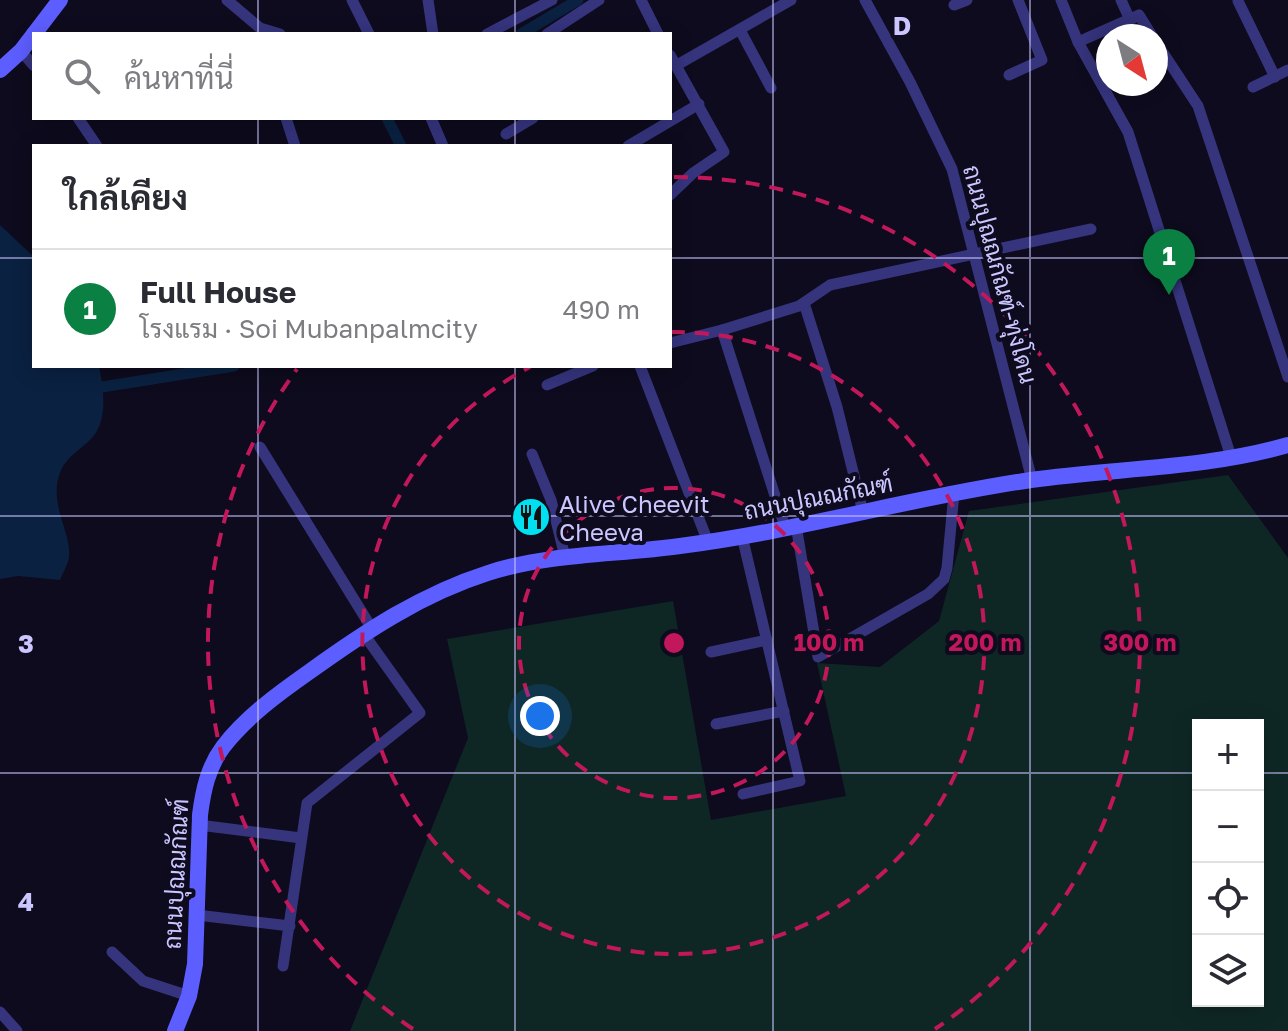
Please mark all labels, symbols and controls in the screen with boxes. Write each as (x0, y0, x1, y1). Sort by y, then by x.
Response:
text: D (893, 10, 911, 41)
north arrow (1096, 24, 1168, 96)
search box (32, 32, 672, 120)
icon: search (60, 54, 104, 98)
text: ค้นหาที่นี่ (124, 60, 234, 96)
street label: ถนนปุณณกัณฑ์-ทุ่งโดน (955, 161, 1044, 387)
text: ใกล้เคียง (64, 177, 188, 217)
pin: 1 (1143, 229, 1195, 295)
text: Full House (140, 274, 296, 310)
text: 1 (83, 294, 97, 325)
text: 490 m (563, 294, 640, 325)
text: โรงแรม · Soi Mubanpalmcity (140, 313, 478, 344)
street label: ถนนปุณณกัณฑ์ (741, 467, 895, 528)
place label: Alive Cheevit Cheeva (559, 489, 710, 546)
restaurant icon: Alive Cheevit Cheeva (510, 496, 552, 538)
text: 100 m (794, 627, 864, 656)
text: 200 m (949, 627, 1021, 656)
text: 300 m (1104, 627, 1176, 656)
text: 3 (18, 628, 34, 659)
centre of rings (660, 629, 688, 657)
your location (520, 696, 560, 736)
map controls (1192, 719, 1264, 1007)
button: + (1192, 719, 1264, 791)
button: − (1192, 791, 1264, 863)
street label: ถนนปุณณกัณฑ์ (157, 798, 196, 950)
button: locate (1192, 863, 1264, 935)
text: 4 (18, 886, 34, 917)
button: layers (1192, 935, 1264, 1007)

